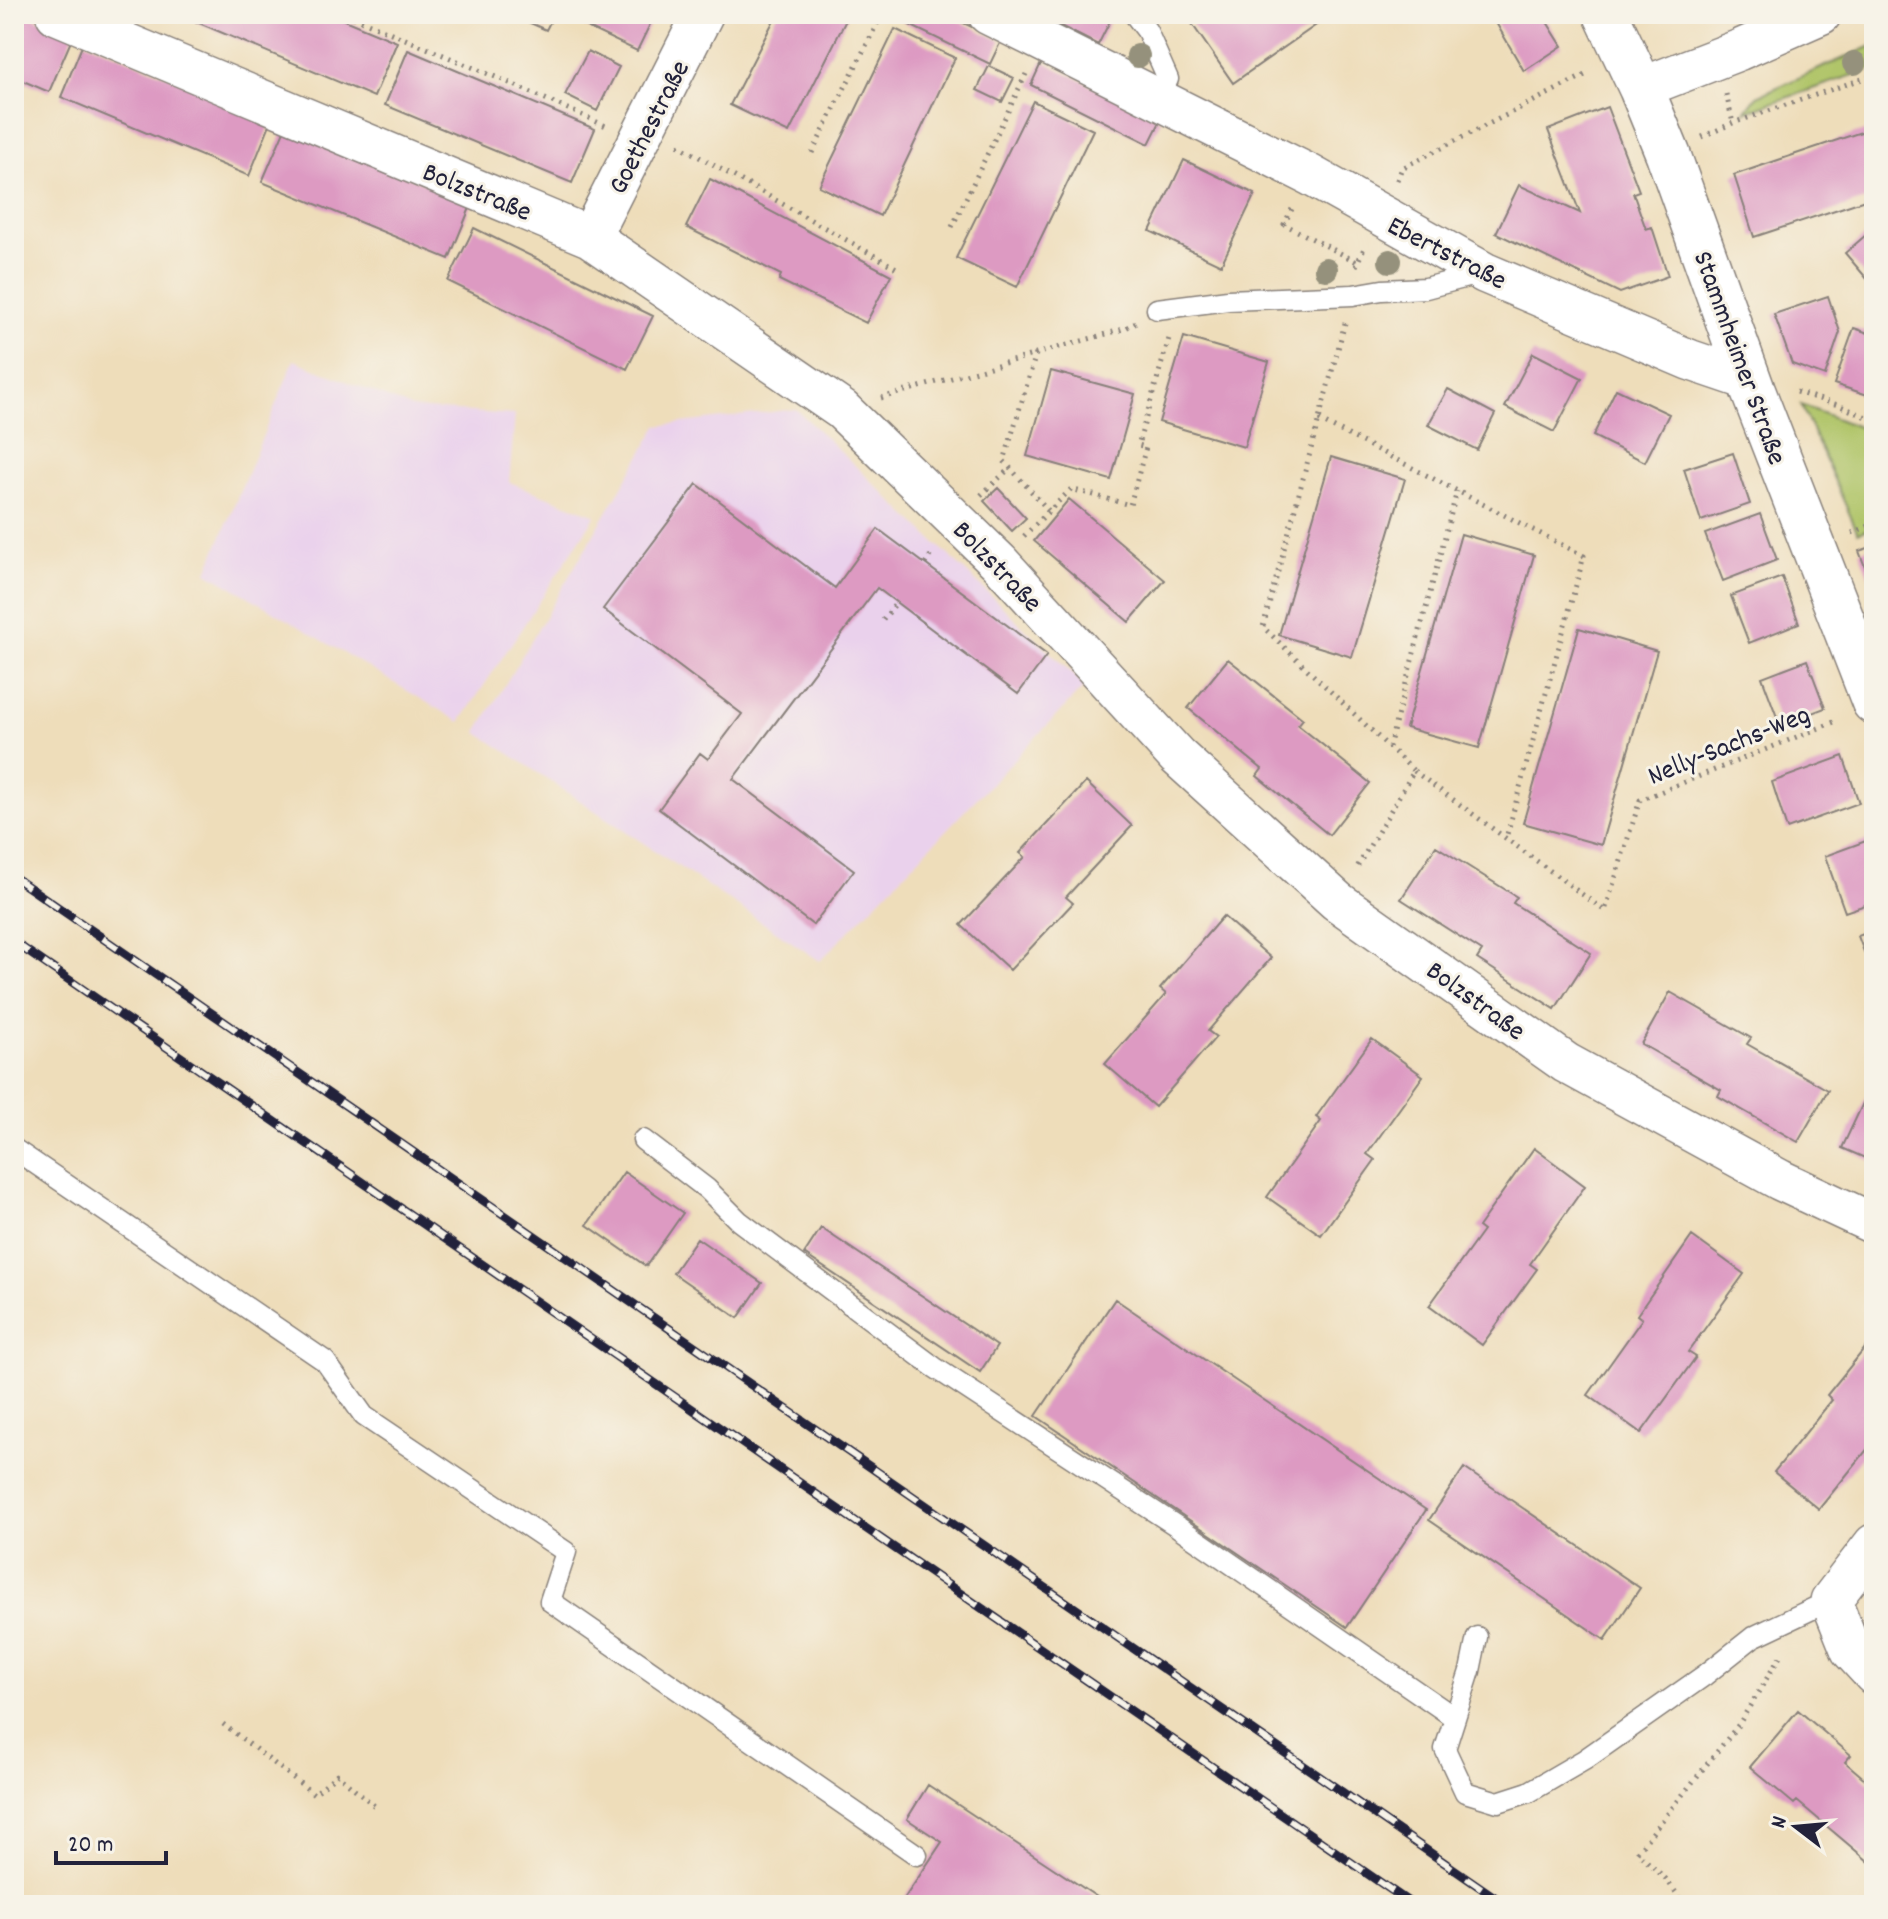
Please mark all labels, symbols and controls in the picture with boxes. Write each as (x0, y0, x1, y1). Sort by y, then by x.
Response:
street label: Goethestraße (601, 54, 702, 202)
street label: Bolzstraße (416, 155, 537, 235)
street label: Ebertstraße (1379, 208, 1512, 303)
street label: Stammheimer Straße (1680, 246, 1795, 471)
street label: Bolzstraße (941, 513, 1049, 623)
street label: Nelly-Sachs-Weg (1643, 697, 1817, 798)
street label: Bolzstraße (1416, 953, 1532, 1053)
north arrow (1756, 1787, 1836, 1867)
text: N (1764, 1813, 1797, 1832)
scale bar (56, 1815, 166, 1865)
text: 20 m (68, 1829, 114, 1863)

